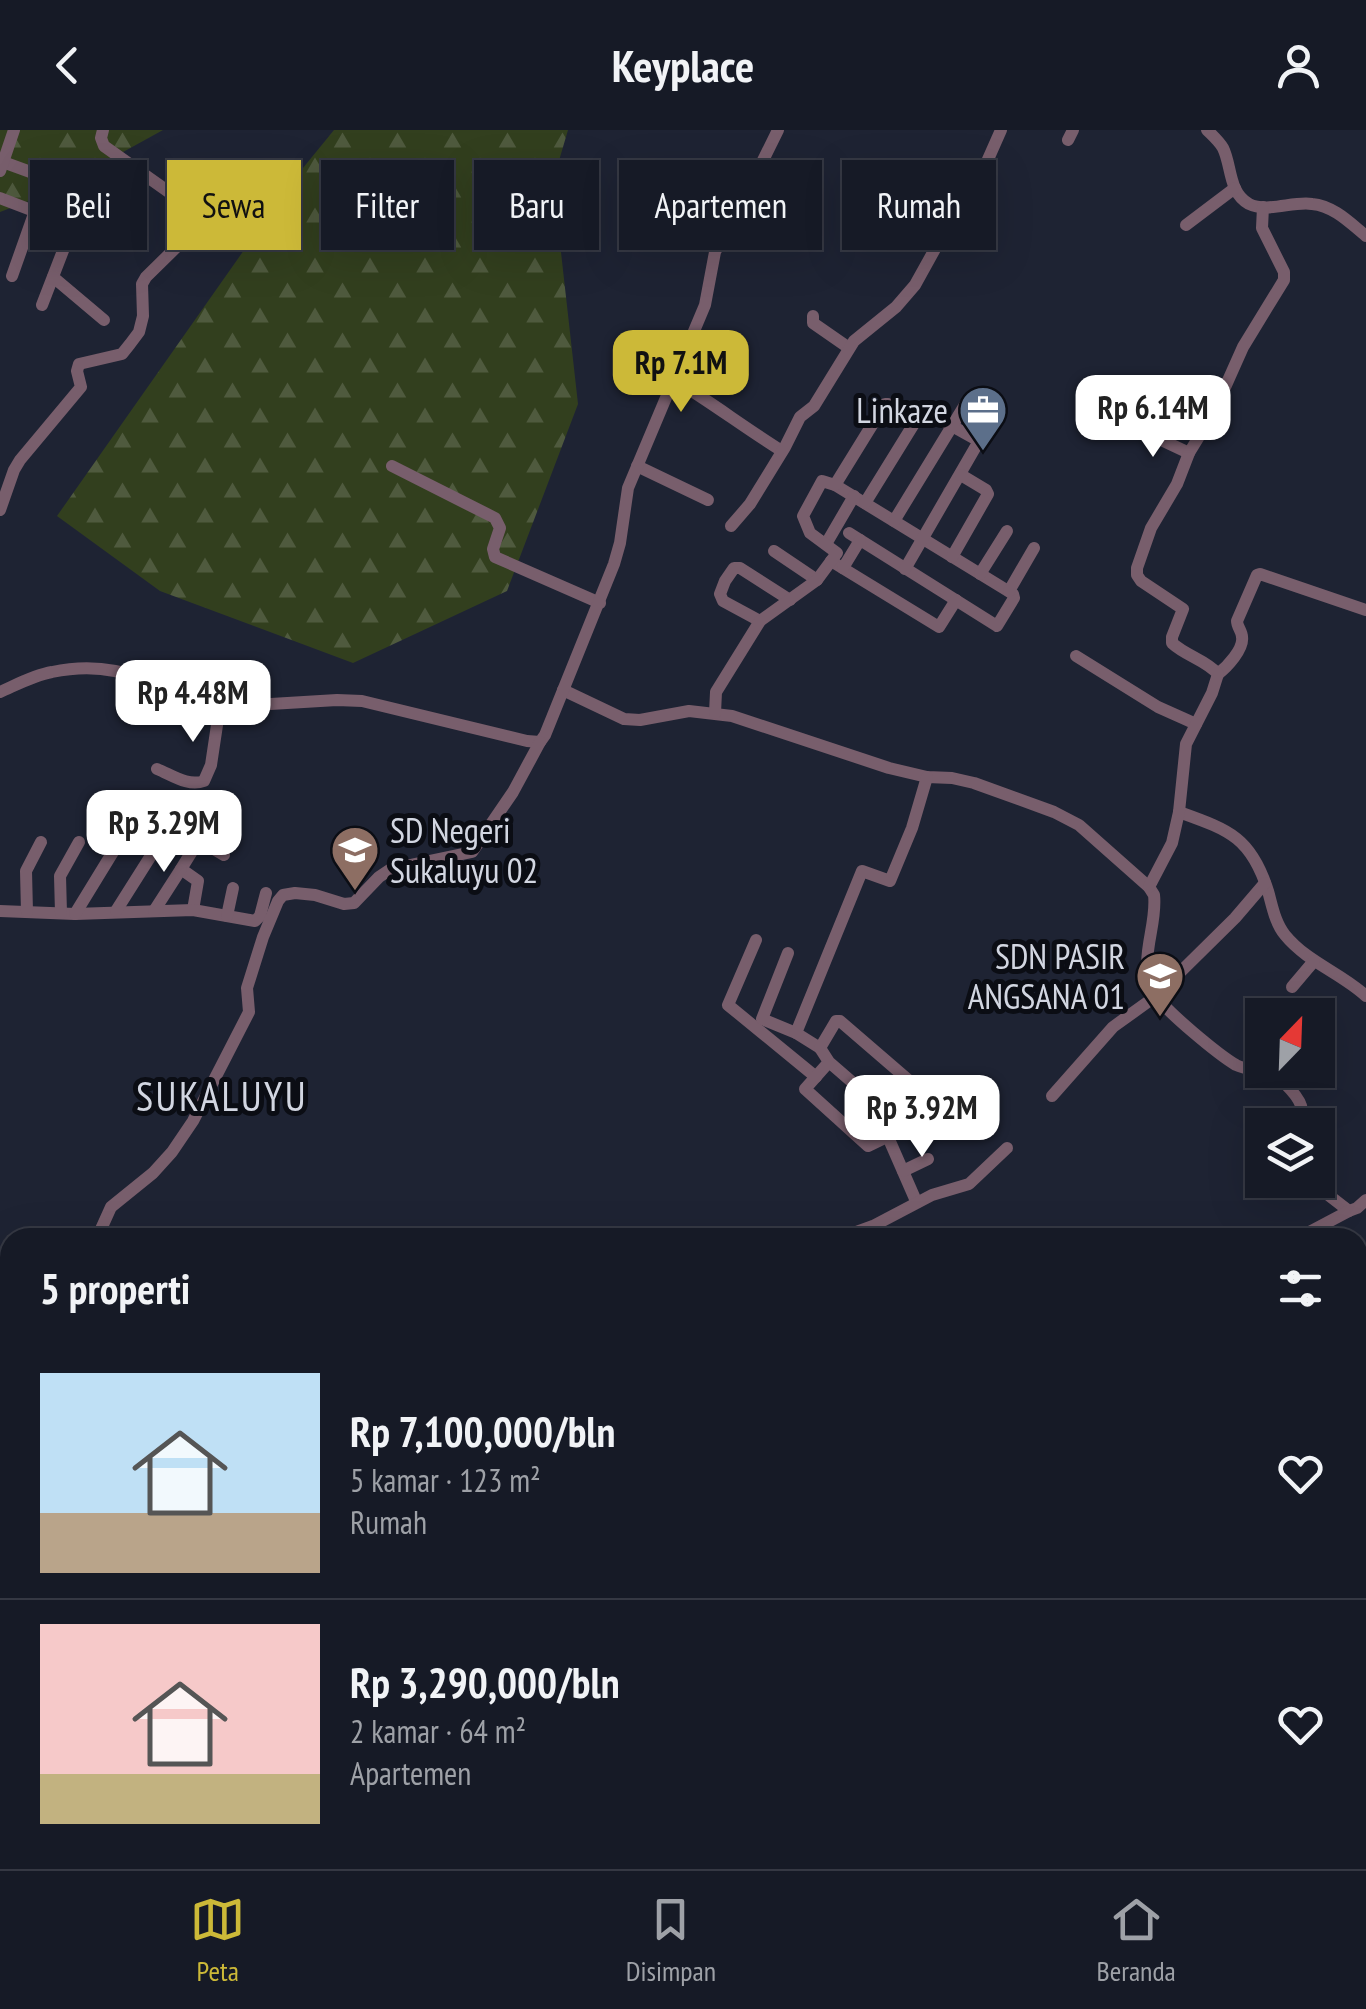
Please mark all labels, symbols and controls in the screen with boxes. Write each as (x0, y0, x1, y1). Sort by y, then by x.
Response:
text: Keyplace (612, 36, 754, 94)
icon: back (40, 38, 95, 93)
icon: person (1271, 38, 1326, 93)
chip: Beli (30, 160, 147, 250)
chip: Sewa (167, 160, 301, 250)
chip: Filter (321, 160, 454, 250)
chip: Baru (474, 160, 599, 250)
chip: Apartemen (619, 160, 822, 250)
chip: Rumah (842, 160, 996, 250)
pin: Rp 7.1M (589, 330, 773, 415)
text: Rp 7.1M (635, 341, 727, 383)
pin: Rp 6.14M (1050, 375, 1256, 460)
office icon: Linkaze (957, 384, 1009, 452)
text: Rp 6.14M (1098, 386, 1208, 428)
place label: Linkaze (856, 387, 948, 433)
pin: Rp 4.48M (90, 660, 296, 745)
text: Rp 4.48M (138, 671, 248, 713)
pin: Rp 3.29M (61, 790, 267, 875)
text: Rp 3.29M (109, 801, 219, 843)
place label: SD Negeri Sukaluyu 02 (390, 807, 538, 893)
school or university icon: SD Negeri Sukaluyu 02 (329, 824, 381, 892)
place label: SDN PASIR ANGSANA 01 (968, 933, 1125, 1019)
school or university icon: SDN PASIR ANGSANA 01 (1134, 950, 1186, 1018)
north arrow (1245, 998, 1335, 1088)
map controls (1245, 998, 1335, 1198)
district label: SUKALUYU (136, 1070, 308, 1122)
pin: Rp 3.92M (819, 1075, 1025, 1160)
text: Rp 3.92M (867, 1086, 977, 1128)
button: layers (1245, 1108, 1335, 1198)
text: 5 properti (40, 1261, 190, 1316)
icon: filters (1273, 1261, 1328, 1316)
text: Rp 7,100,000/bln (350, 1404, 615, 1459)
icon: home (120, 1413, 240, 1533)
icon: heart (1273, 1446, 1328, 1501)
text: 5 kamar · 123 m² (350, 1459, 541, 1501)
text: Rumah (350, 1501, 427, 1543)
text: Rp 3,290,000/bln (350, 1655, 620, 1710)
icon: home (120, 1664, 240, 1784)
icon: heart (1273, 1697, 1328, 1752)
text: 2 kamar · 64 m² (350, 1710, 526, 1752)
text: Apartemen (350, 1752, 471, 1794)
tab: Peta (190, 1892, 245, 1989)
tab: Disimpan (626, 1892, 716, 1989)
tab: Beranda (1096, 1892, 1176, 1989)

